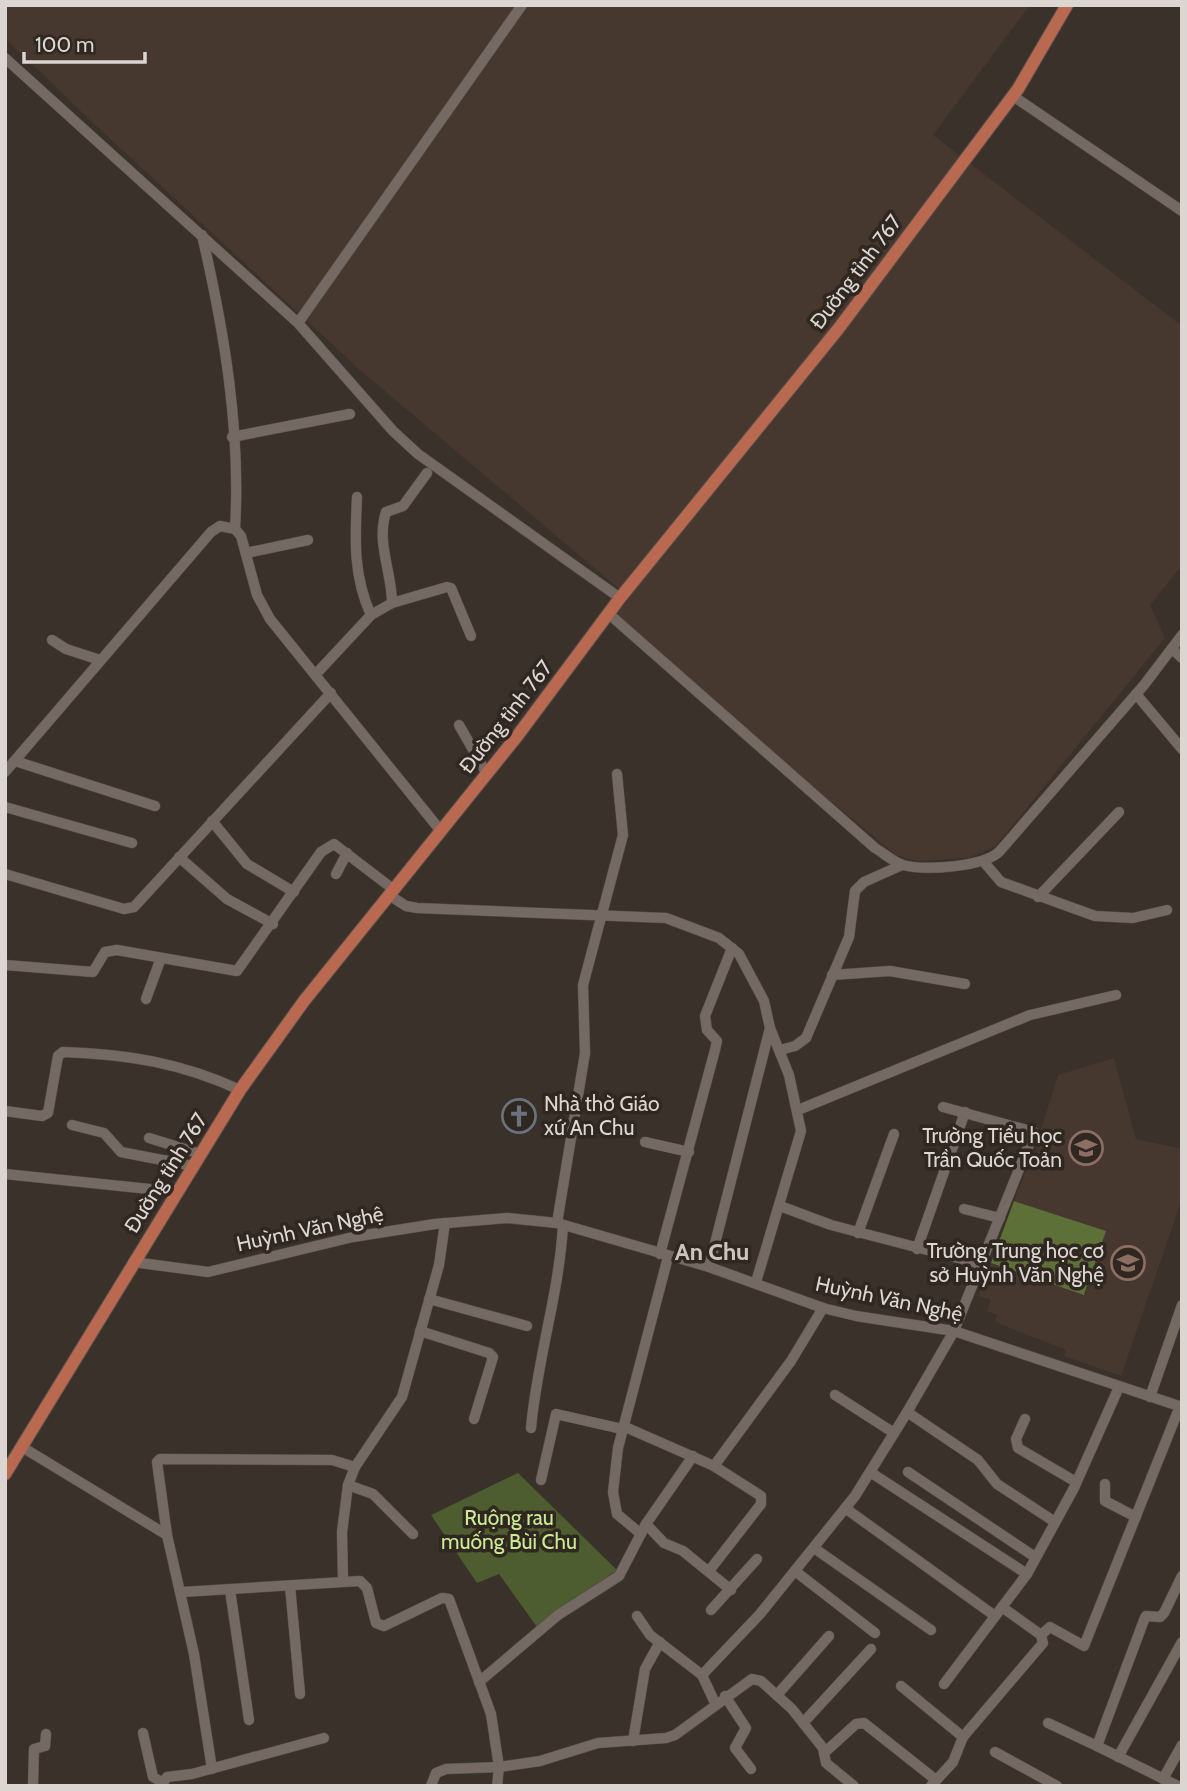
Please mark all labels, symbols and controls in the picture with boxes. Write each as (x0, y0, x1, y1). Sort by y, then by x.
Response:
scale bar (24, 21, 145, 65)
text: 100 m (35, 32, 94, 57)
street label: Đường tỉnh 767 (805, 209, 907, 334)
street label: Đường tỉnh 767 (454, 655, 558, 778)
place label: Nhà thờ Giáo xứ An Chu (544, 1091, 660, 1140)
church icon: Nhà thờ Giáo xứ An Chu (500, 1097, 538, 1135)
street label: Đường tỉnh 767 (119, 1108, 213, 1237)
place label: Trường Tiểu học Trần Quốc Toản (922, 1123, 1062, 1172)
school or university icon: Trường Tiểu học Trần Quốc Toản (1067, 1129, 1105, 1167)
street label: Huỳnh Văn Nghệ (234, 1201, 386, 1256)
district label: An Chu (675, 1237, 749, 1266)
place label: Trường Trung học cơ sở Huỳnh Văn Nghệ (927, 1238, 1104, 1287)
school or university icon: Trường Trung học cơ sở Huỳnh Văn Nghệ (1109, 1244, 1147, 1282)
street label: Huỳnh Văn Nghệ (813, 1271, 965, 1326)
park label: Ruộng rau muống Bùi Chu (441, 1505, 577, 1554)

